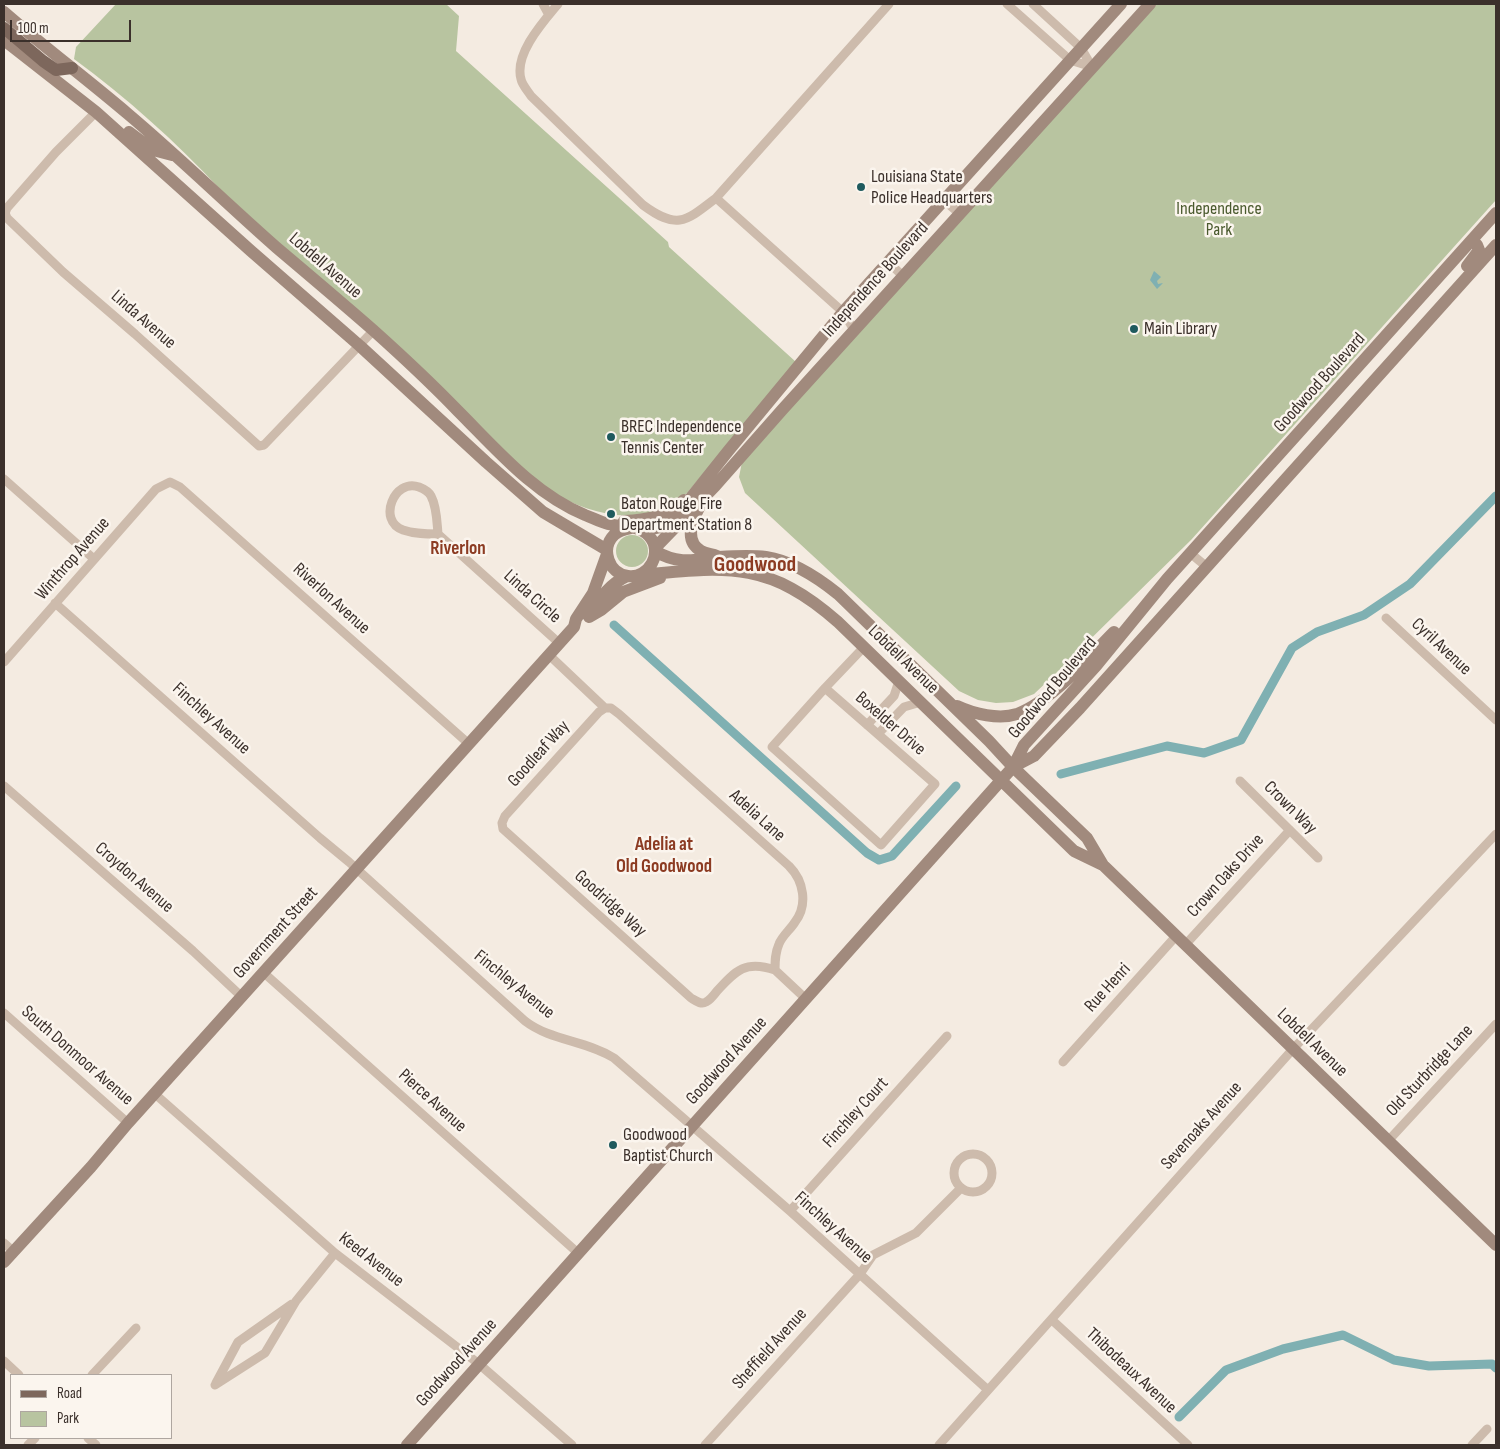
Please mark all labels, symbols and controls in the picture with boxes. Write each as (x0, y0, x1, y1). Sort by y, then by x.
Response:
scale bar (12, 10, 134, 42)
text: 100 m (18, 19, 49, 38)
place label: Louisiana State Police Headquarters (871, 166, 992, 208)
marker: Louisiana State Police Headquarters (855, 181, 867, 193)
park label: Independence Park (1176, 198, 1262, 240)
street label: Independence Boulevard (819, 218, 933, 342)
street label: Lobdell Avenue (284, 228, 366, 304)
street label: Linda Avenue (106, 286, 180, 354)
place label: Main Library (1144, 318, 1217, 340)
marker: Main Library (1128, 323, 1140, 335)
street label: Goodwood Boulevard (1270, 329, 1370, 437)
place label: BREC Independence Tennis Center (621, 416, 741, 458)
marker: BREC Independence Tennis Center (605, 431, 617, 443)
place label: Baton Rouge Fire Department Station 8 (621, 493, 752, 536)
marker: Baton Rouge Fire Department Station 8 (605, 508, 617, 520)
street label: Winthrop Avenue (31, 513, 115, 605)
district label: Riverlon (430, 538, 486, 560)
district label: Goodwood (714, 552, 796, 578)
street label: Riverlon Avenue (288, 559, 374, 639)
street label: Linda Circle (499, 566, 565, 628)
street label: Cyril Avenue (1406, 614, 1476, 680)
street label: Lobdell Avenue (863, 621, 943, 699)
street label: Goodwood Boulevard (1004, 633, 1102, 743)
street label: Finchley Avenue (168, 678, 254, 760)
street label: Boxelder Drive (850, 687, 930, 761)
street label: Goodleaf Way (504, 716, 574, 792)
street label: Crown Way (1259, 777, 1321, 839)
street label: Adelia Lane (725, 785, 789, 847)
street label: Crown Oaks Drive (1183, 830, 1269, 922)
district label: Adelia at Old Goodwood (616, 834, 712, 878)
street label: Croydon Avenue (90, 838, 178, 918)
street label: Goodridge Way (569, 866, 651, 942)
street label: Government Street (229, 883, 323, 983)
street label: Finchley Avenue (469, 946, 559, 1024)
street label: Rue Henri (1080, 959, 1136, 1017)
street label: South Donmoor Avenue (17, 1001, 137, 1111)
street label: Lobdell Avenue (1272, 1004, 1352, 1082)
street label: Goodwood Avenue (682, 1013, 772, 1109)
street label: Old Sturbridge Lane (1382, 1021, 1478, 1121)
street label: Pierce Avenue (393, 1065, 471, 1137)
street label: Finchley Court (819, 1073, 893, 1153)
street label: Sevenoaks Avenue (1157, 1078, 1247, 1174)
place label: Goodwood Baptist Church (623, 1124, 713, 1166)
marker: Goodwood Baptist Church (607, 1139, 619, 1151)
street label: Finchley Avenue (790, 1187, 876, 1269)
street label: Keed Avenue (334, 1228, 408, 1292)
street label: Sheffield Avenue (728, 1304, 812, 1394)
street label: Goodwood Avenue (412, 1315, 502, 1411)
street label: Thibodeaux Avenue (1081, 1324, 1181, 1418)
legend (10, 1374, 172, 1439)
text: Road (57, 1384, 82, 1403)
text: Park (57, 1409, 79, 1428)

